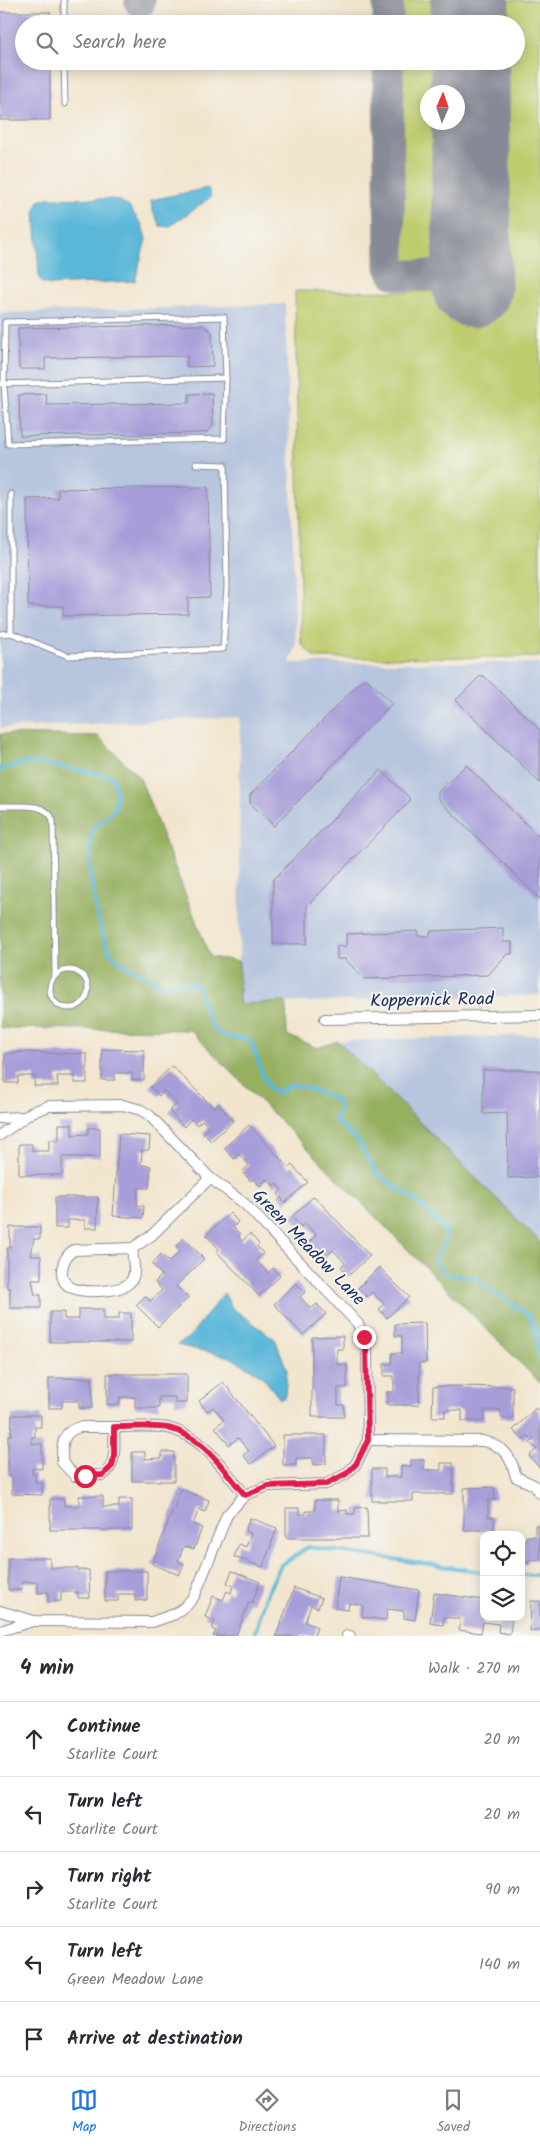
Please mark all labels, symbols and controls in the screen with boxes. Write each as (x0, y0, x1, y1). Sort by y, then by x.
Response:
search box (15, 15, 525, 70)
text: Search here (73, 28, 167, 58)
icon: search (33, 29, 61, 57)
north arrow (420, 85, 465, 130)
street label: Koppernick Road (370, 985, 495, 1017)
street label: Green Meadow Lane (244, 1183, 372, 1313)
route end (353, 1326, 376, 1349)
route start (74, 1465, 97, 1488)
map controls (480, 1531, 525, 1621)
button: locate (480, 1531, 525, 1576)
button: layers (480, 1576, 525, 1621)
text: 4 min (20, 1652, 74, 1685)
text: Walk · 270 m (428, 1656, 520, 1681)
text: Continue (67, 1712, 140, 1742)
icon: ahead (20, 1725, 48, 1753)
text: 20 m (484, 1727, 520, 1752)
text: Starlite Court (67, 1742, 158, 1767)
text: Turn left (67, 1787, 142, 1817)
icon: left (20, 1800, 48, 1828)
text: 20 m (484, 1802, 520, 1827)
text: Starlite Court (67, 1817, 158, 1842)
text: Turn right (67, 1862, 152, 1892)
icon: right (20, 1875, 48, 1903)
text: 90 m (485, 1877, 520, 1902)
text: Starlite Court (67, 1892, 158, 1917)
text: Turn left (67, 1937, 142, 1967)
icon: left (20, 1950, 48, 1978)
text: 140 m (479, 1952, 520, 1977)
text: Green Meadow Lane (67, 1967, 203, 1992)
text: Arrive at destination (67, 2024, 243, 2054)
icon: arrive (20, 2025, 48, 2053)
tab: Map (70, 2086, 98, 2138)
tab: Directions (238, 2086, 296, 2138)
tab: Saved (437, 2086, 470, 2138)

